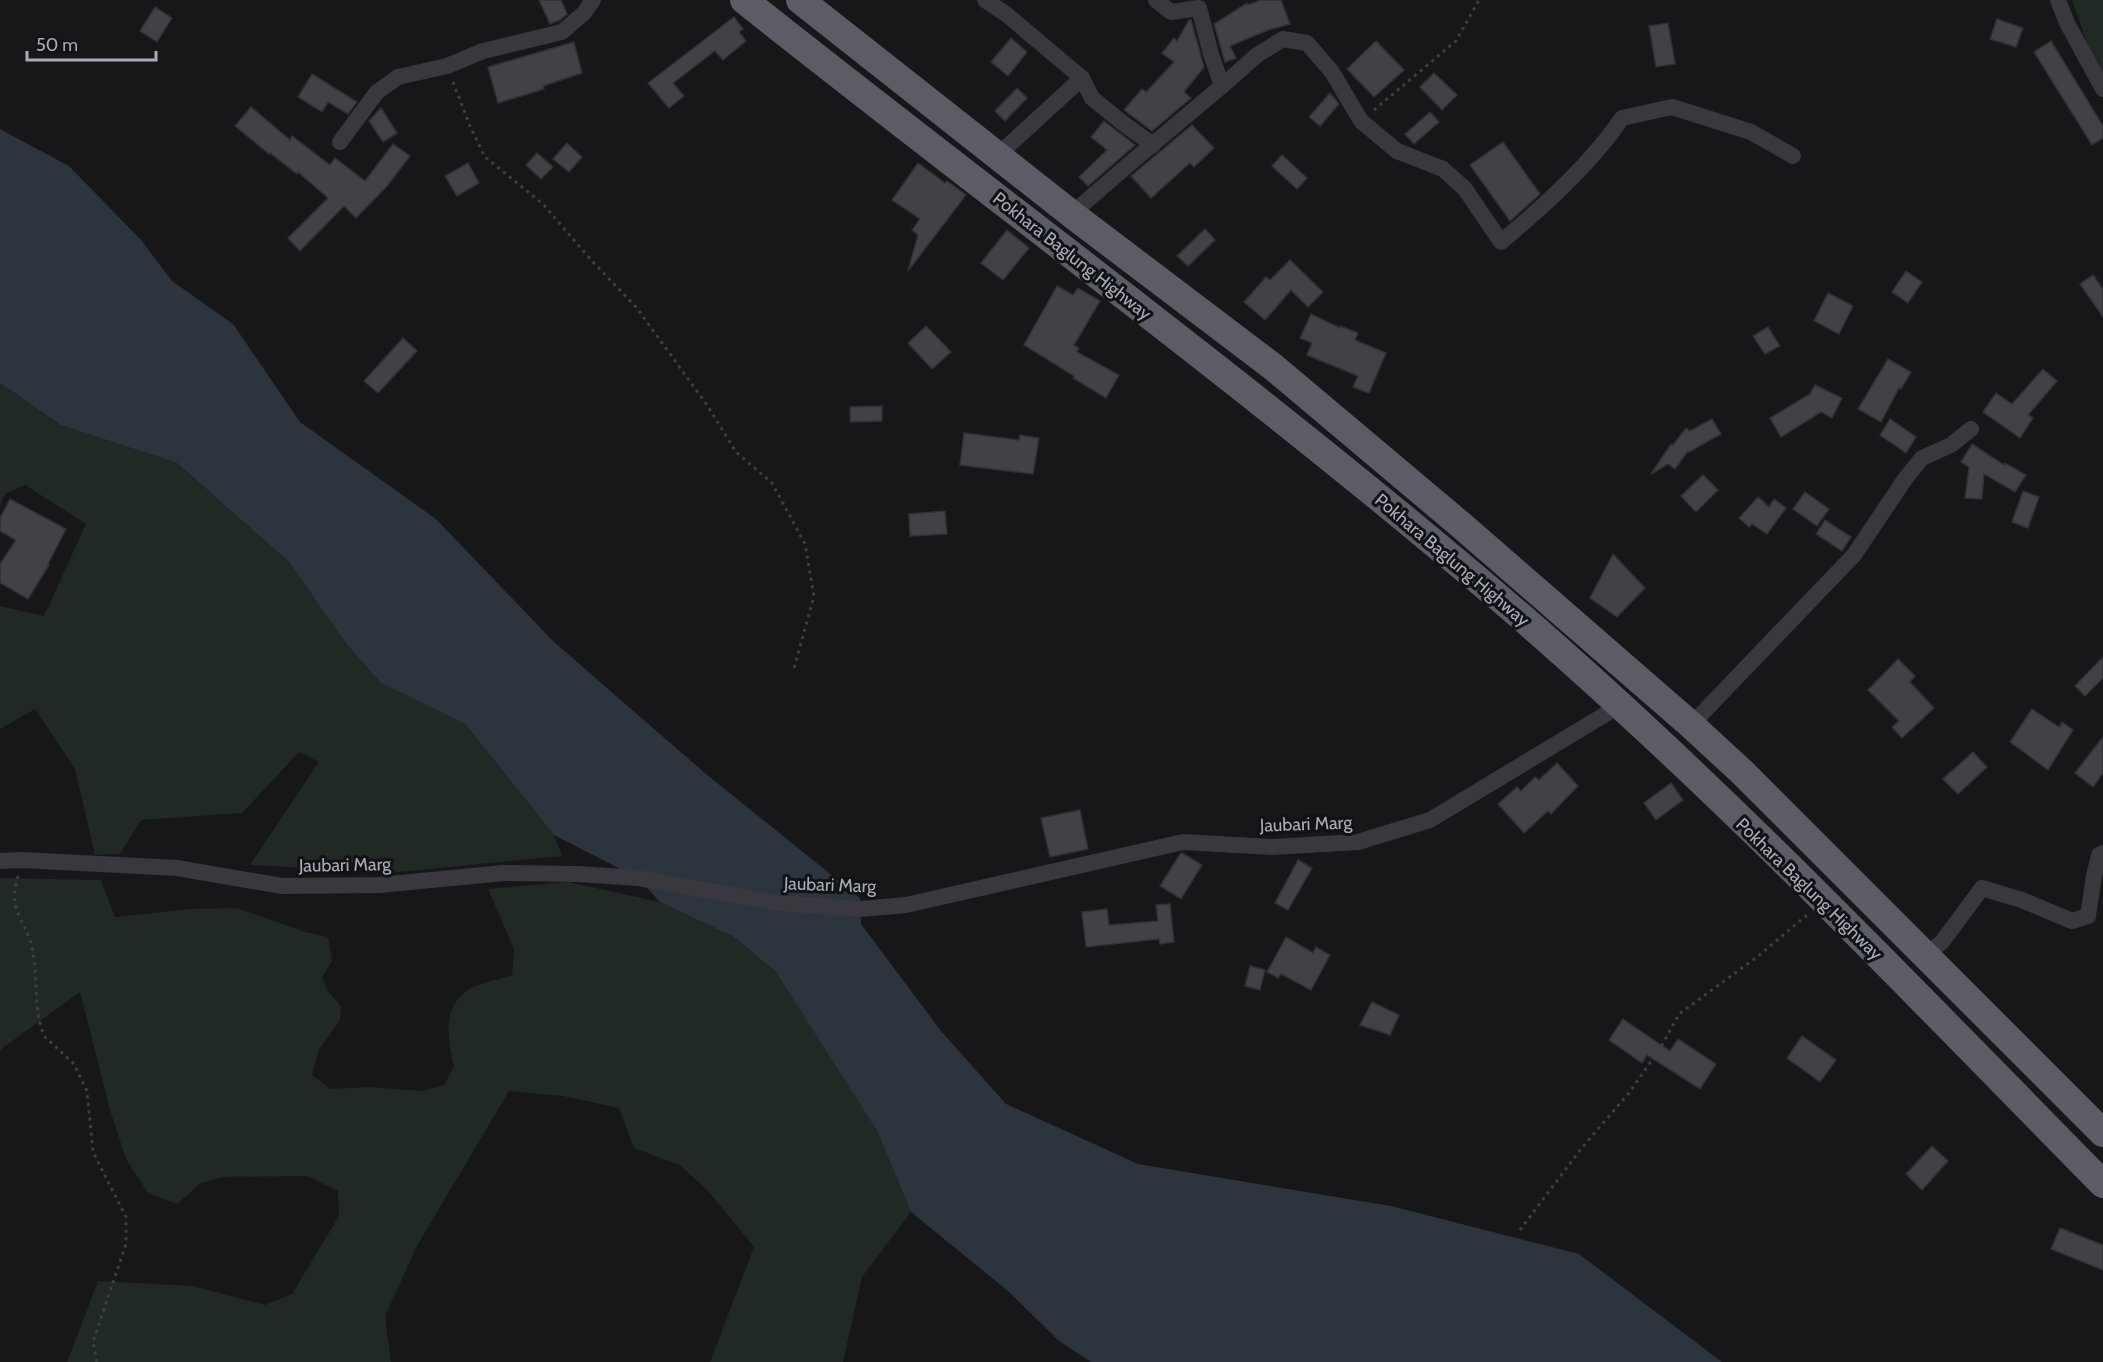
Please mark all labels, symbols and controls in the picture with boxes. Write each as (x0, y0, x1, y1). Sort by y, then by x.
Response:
scale bar (27, 24, 156, 62)
text: 50 m (36, 34, 78, 56)
street label: Pokhara Baglung Highway (988, 187, 1156, 325)
street label: Pokhara Baglung Highway (1370, 489, 1534, 631)
street label: Jaubari Marg (1258, 811, 1354, 837)
street label: Pokhara Baglung Highway (1731, 813, 1887, 965)
street label: Jaubari Marg (298, 853, 392, 877)
street label: Jaubari Marg (782, 872, 878, 898)

